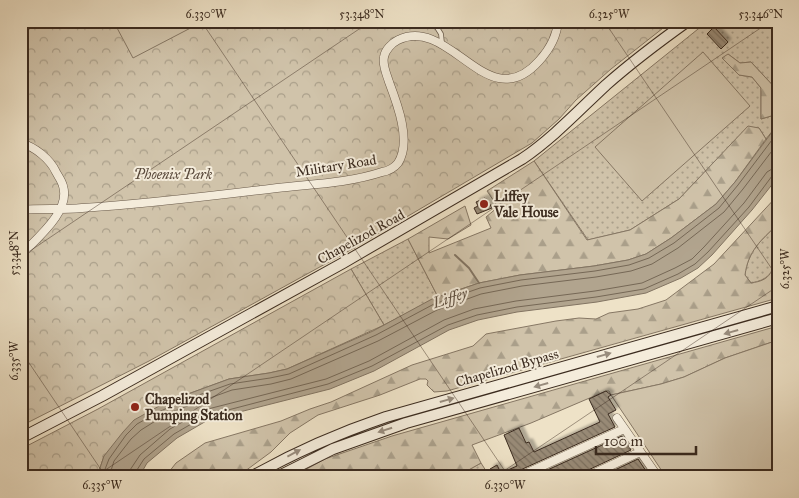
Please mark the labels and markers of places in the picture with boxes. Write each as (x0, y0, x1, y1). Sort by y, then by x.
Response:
place label: Liffey Vale House (493, 188, 559, 221)
marker: Liffey Vale House (478, 198, 490, 210)
place label: Chapelizod Pumping Station (145, 391, 243, 425)
marker: Chapelizod Pumping Station (129, 401, 141, 413)

